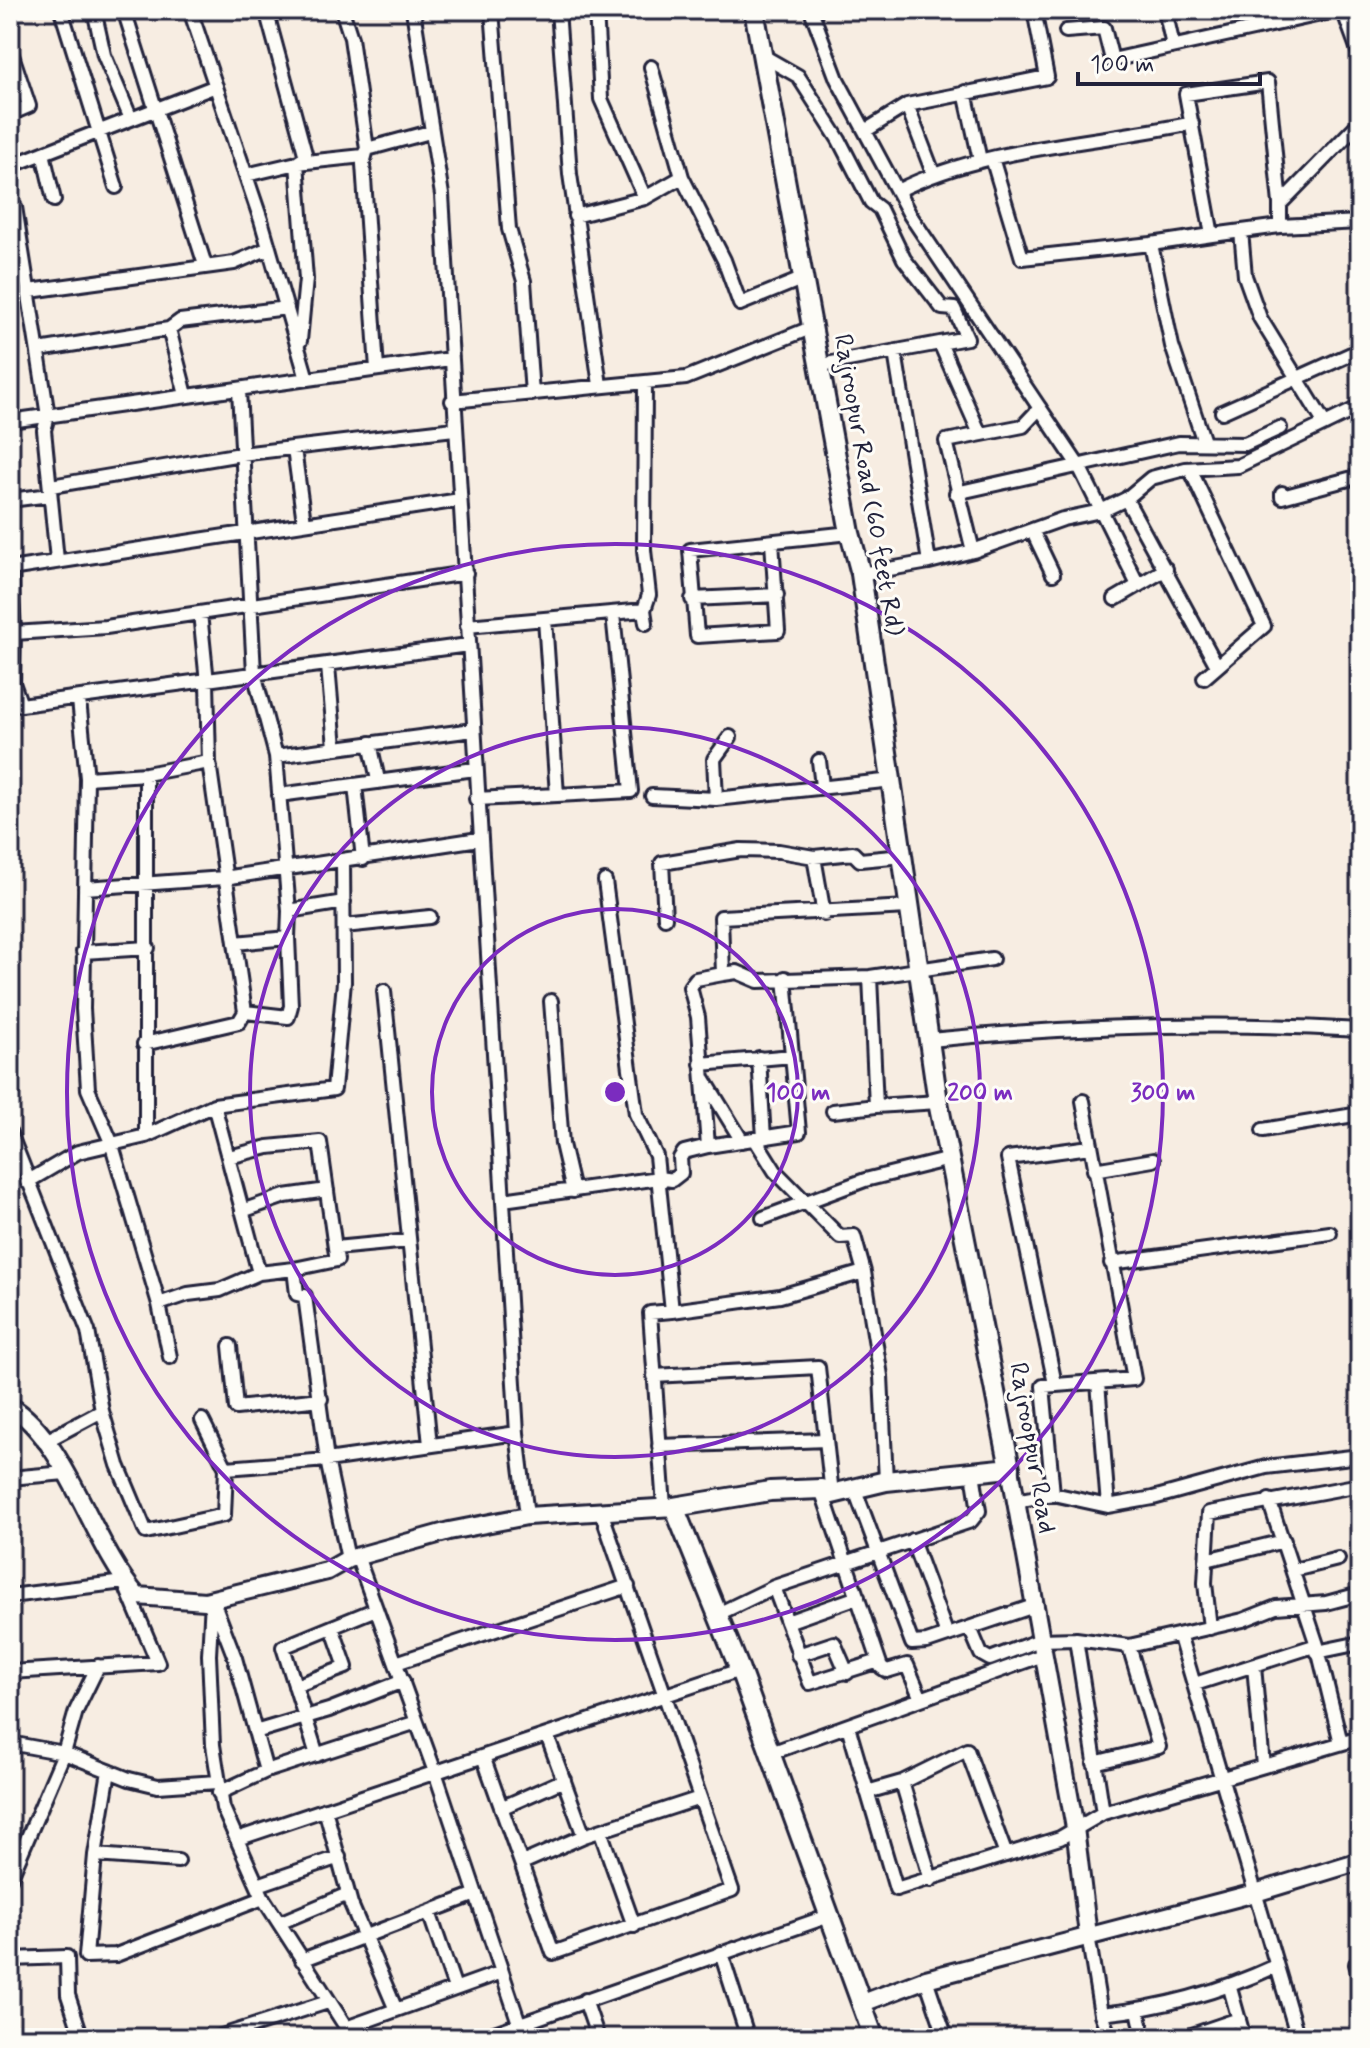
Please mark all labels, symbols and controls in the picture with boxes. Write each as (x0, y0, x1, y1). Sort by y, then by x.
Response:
scale bar (1078, 36, 1260, 86)
text: 100 m (1090, 50, 1154, 81)
street label: Rajroopur Road (60 feet Rd) (825, 331, 911, 639)
centre of rings (601, 1078, 629, 1106)
text: 100 m (766, 1078, 830, 1109)
text: 200 m (947, 1078, 1013, 1109)
text: 300 m (1131, 1078, 1195, 1109)
street label: Rajrooppur Road (1000, 1360, 1064, 1536)

